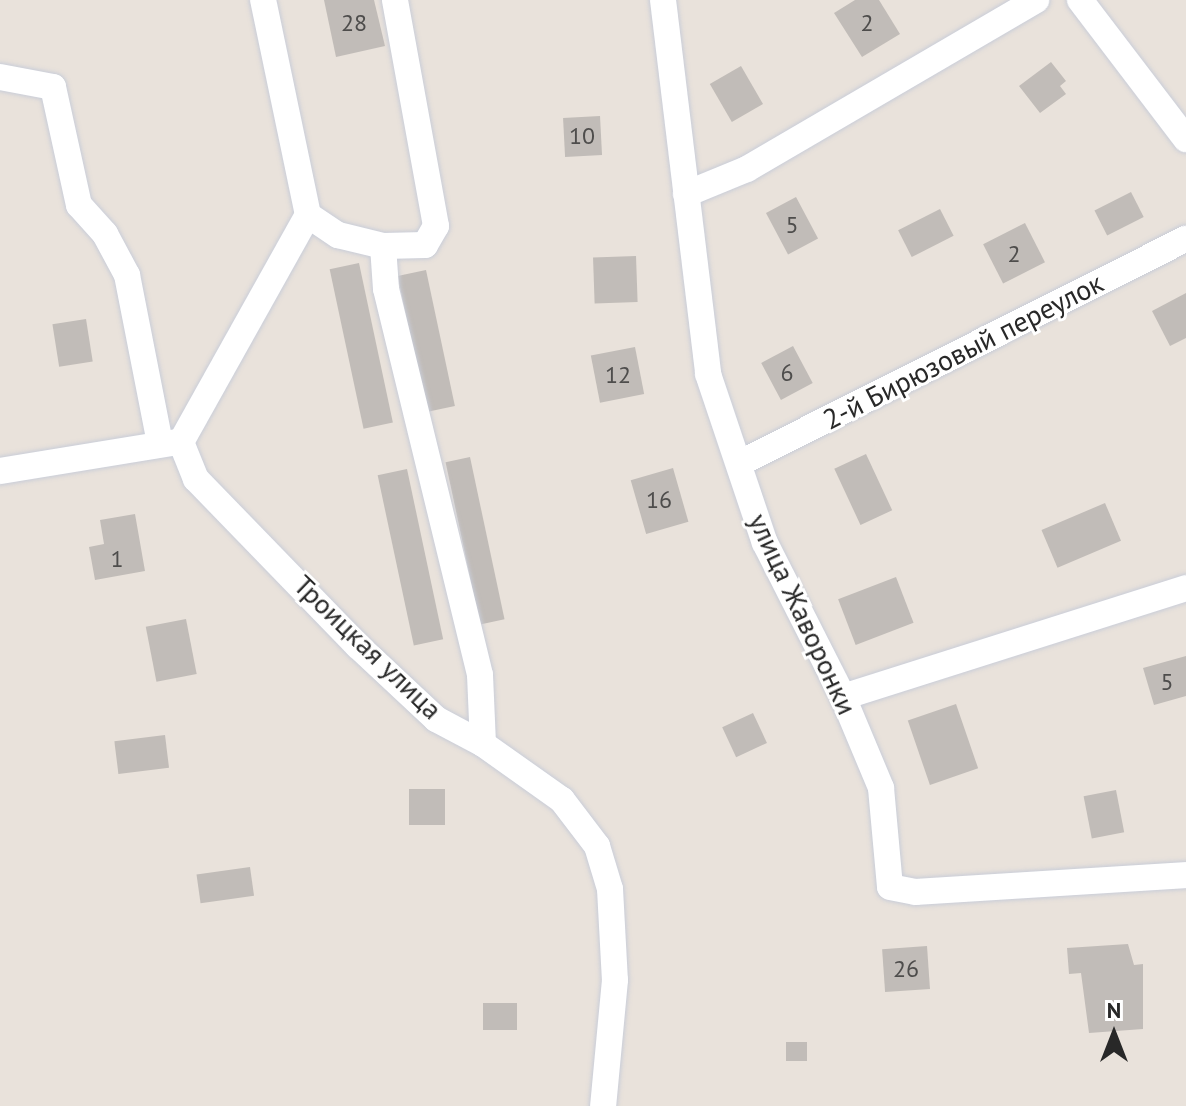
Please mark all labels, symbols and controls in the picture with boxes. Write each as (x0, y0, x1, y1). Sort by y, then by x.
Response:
house number: 28 (341, 9, 367, 37)
house number: 2 (860, 9, 874, 37)
house number: 10 (569, 122, 595, 150)
house number: 5 (785, 211, 799, 239)
house number: 2 (1007, 240, 1021, 268)
street label: 2-й Бирюзовый переулок (817, 266, 1109, 436)
house number: 6 (780, 359, 794, 387)
house number: 12 (605, 361, 631, 389)
house number: 16 (646, 486, 672, 514)
street label: улица Жаворонки (742, 508, 864, 720)
house number: 1 (110, 545, 124, 573)
street label: Троицкая улица (287, 568, 449, 726)
house number: 5 (1160, 668, 1174, 696)
house number: 26 (893, 955, 919, 983)
north arrow (1074, 994, 1154, 1074)
text: N (1107, 996, 1121, 1024)

